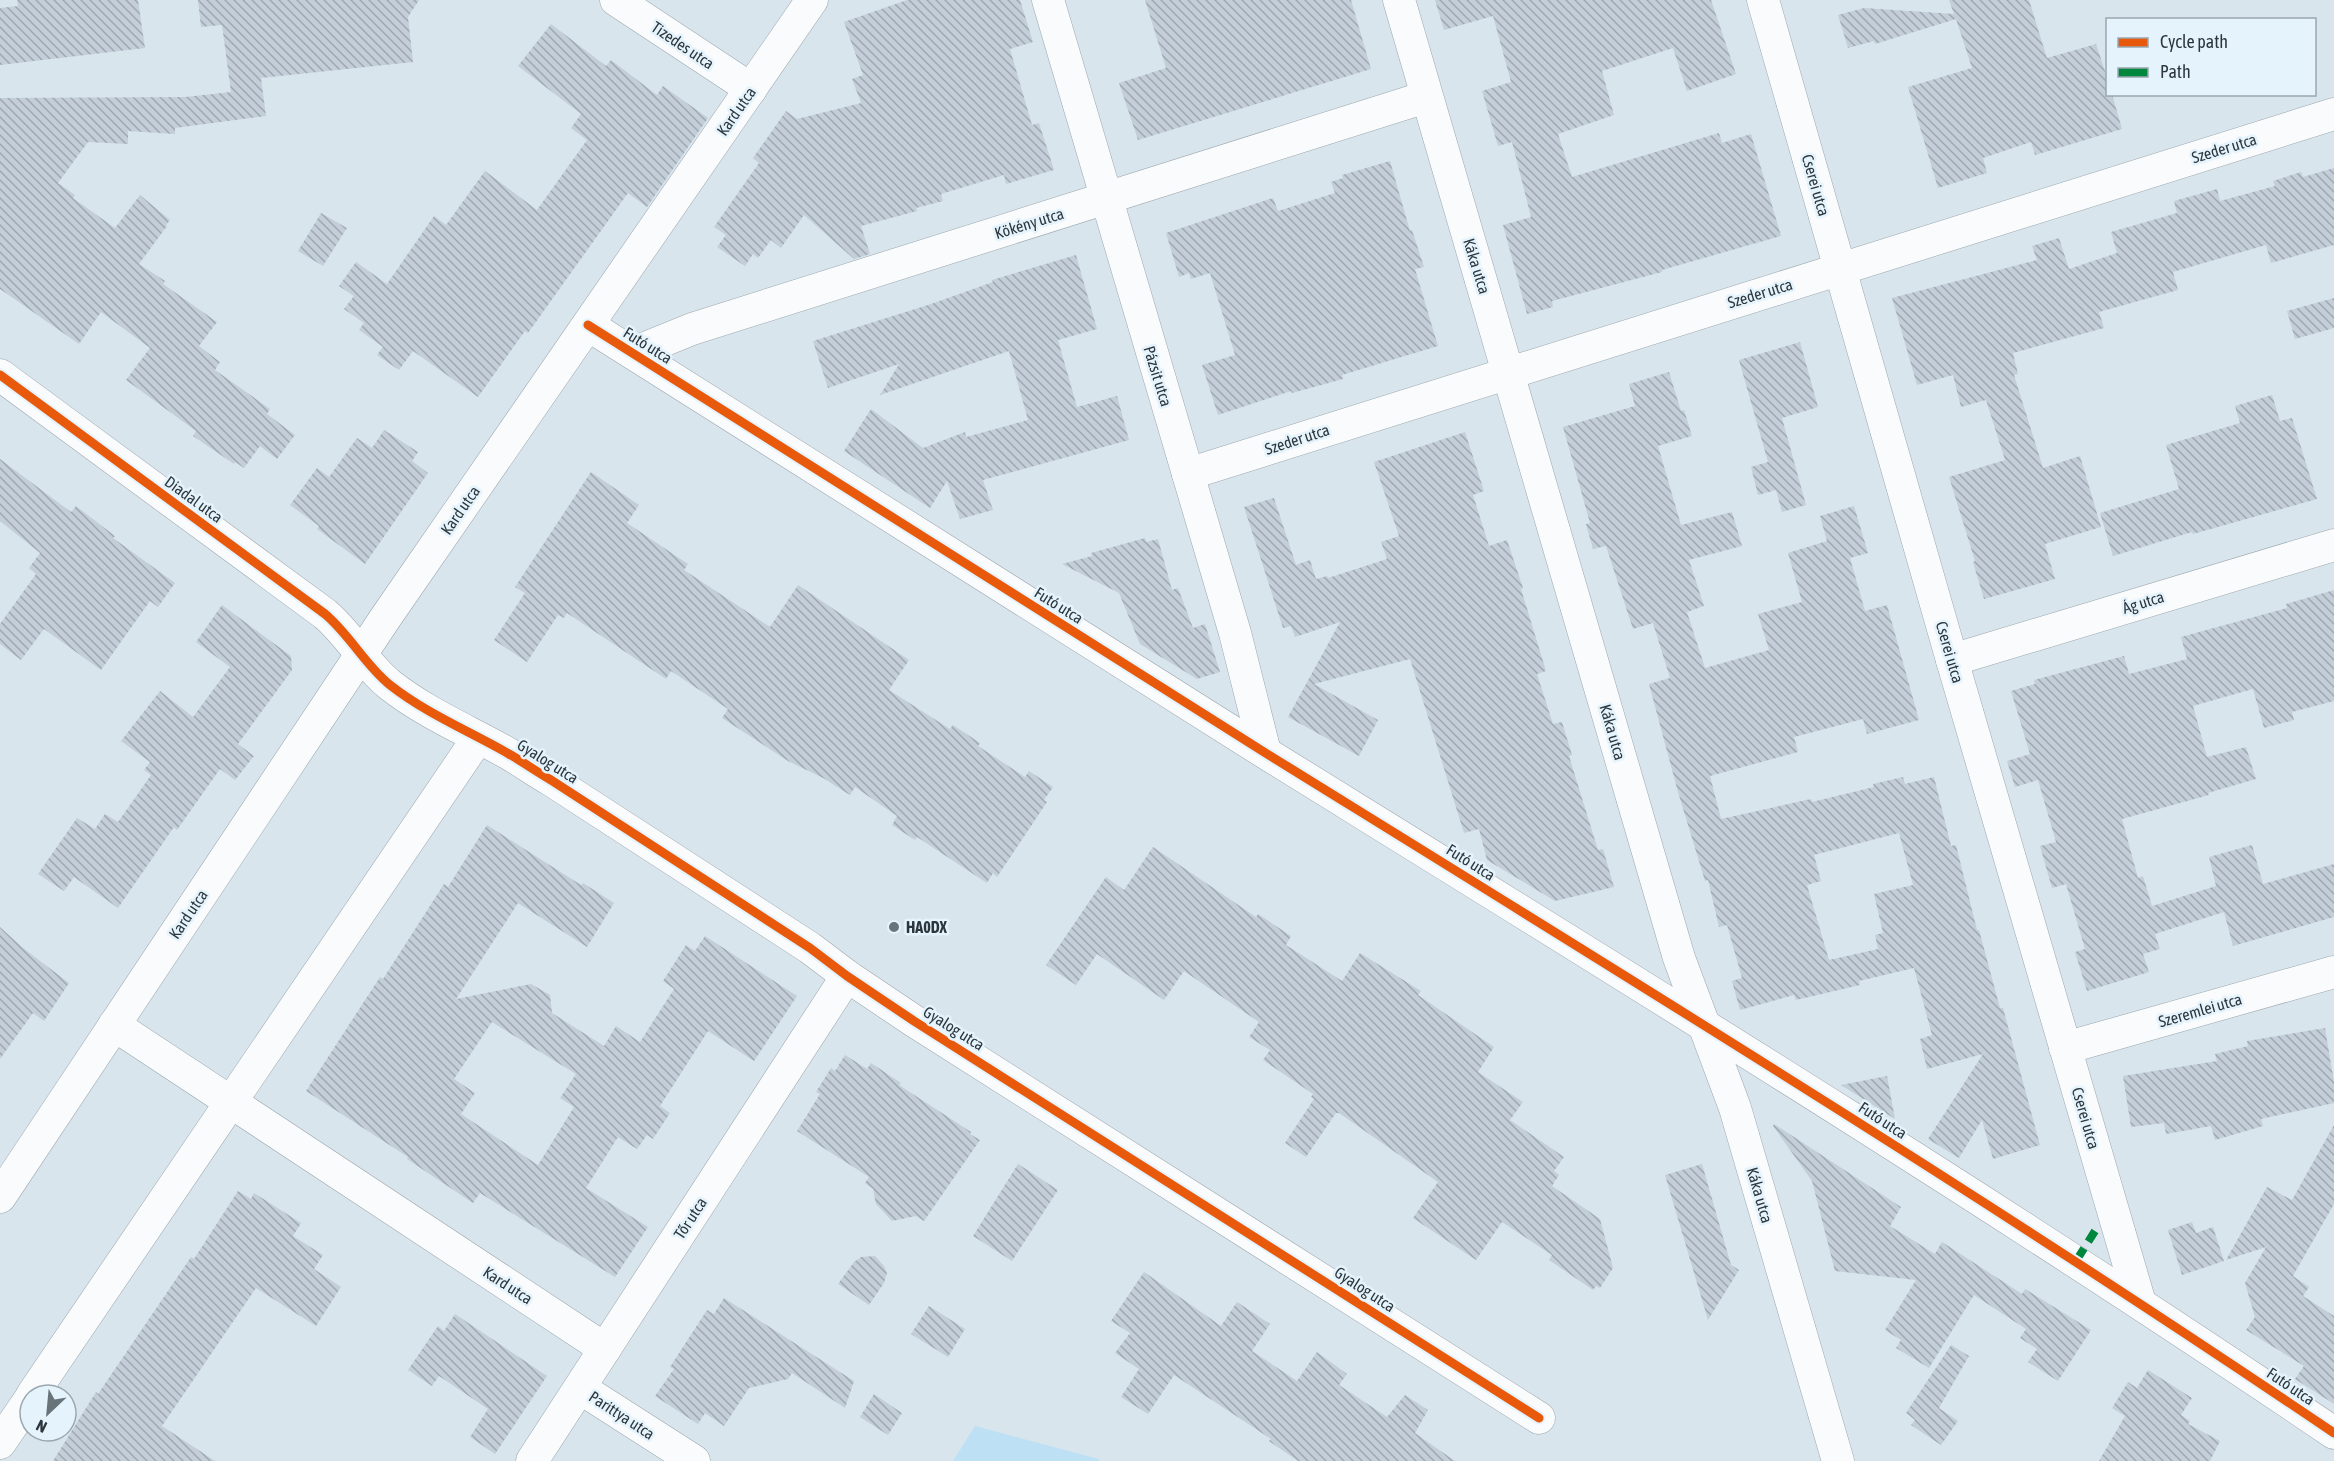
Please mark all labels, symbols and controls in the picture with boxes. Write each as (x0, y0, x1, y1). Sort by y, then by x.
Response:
street label: Tizedes utca (648, 18, 718, 72)
legend (2106, 18, 2316, 96)
text: Cycle path (2160, 31, 2228, 52)
text: Path (2160, 61, 2191, 82)
street label: Kard utca (713, 83, 759, 139)
street label: Szeder utca (2189, 130, 2259, 166)
street label: Cserei utca (1799, 152, 1833, 218)
street label: Kökény utca (992, 204, 1066, 243)
street label: Káka utca (1460, 236, 1494, 296)
street label: Szeder utca (1725, 275, 1795, 311)
street label: Futó utca (620, 323, 676, 367)
street label: Pázsit utca (1140, 344, 1176, 408)
street label: Szeder utca (1262, 420, 1332, 458)
street label: Diadal utca (162, 472, 226, 526)
street label: Kard utca (437, 482, 483, 538)
street label: Futó utca (1031, 583, 1087, 627)
street label: Ág utca (2120, 587, 2166, 618)
street label: Cserei utca (1933, 619, 1967, 685)
street label: Káka utca (1596, 702, 1630, 762)
street label: Gyalog utca (514, 735, 582, 788)
street label: Futó utca (1443, 840, 1499, 884)
street label: Kard utca (165, 886, 211, 942)
place label: HA0DX (906, 918, 947, 936)
marker: HA0DX (887, 920, 901, 934)
street label: Szeremlei utca (2156, 990, 2244, 1030)
street label: Gyalog utca (920, 1002, 988, 1055)
street label: Cserei utca (2069, 1085, 2103, 1151)
street label: Futó utca (1856, 1098, 1910, 1142)
street label: Káka utca (1743, 1165, 1777, 1225)
street label: Tőr utca (670, 1194, 710, 1242)
street label: Kard utca (480, 1262, 536, 1308)
street label: Gyalog utca (1331, 1263, 1399, 1316)
street label: Futó utca (2264, 1364, 2318, 1408)
north arrow (18, 1383, 78, 1443)
street label: Parittya utca (585, 1387, 658, 1444)
text: N (33, 1416, 50, 1437)

